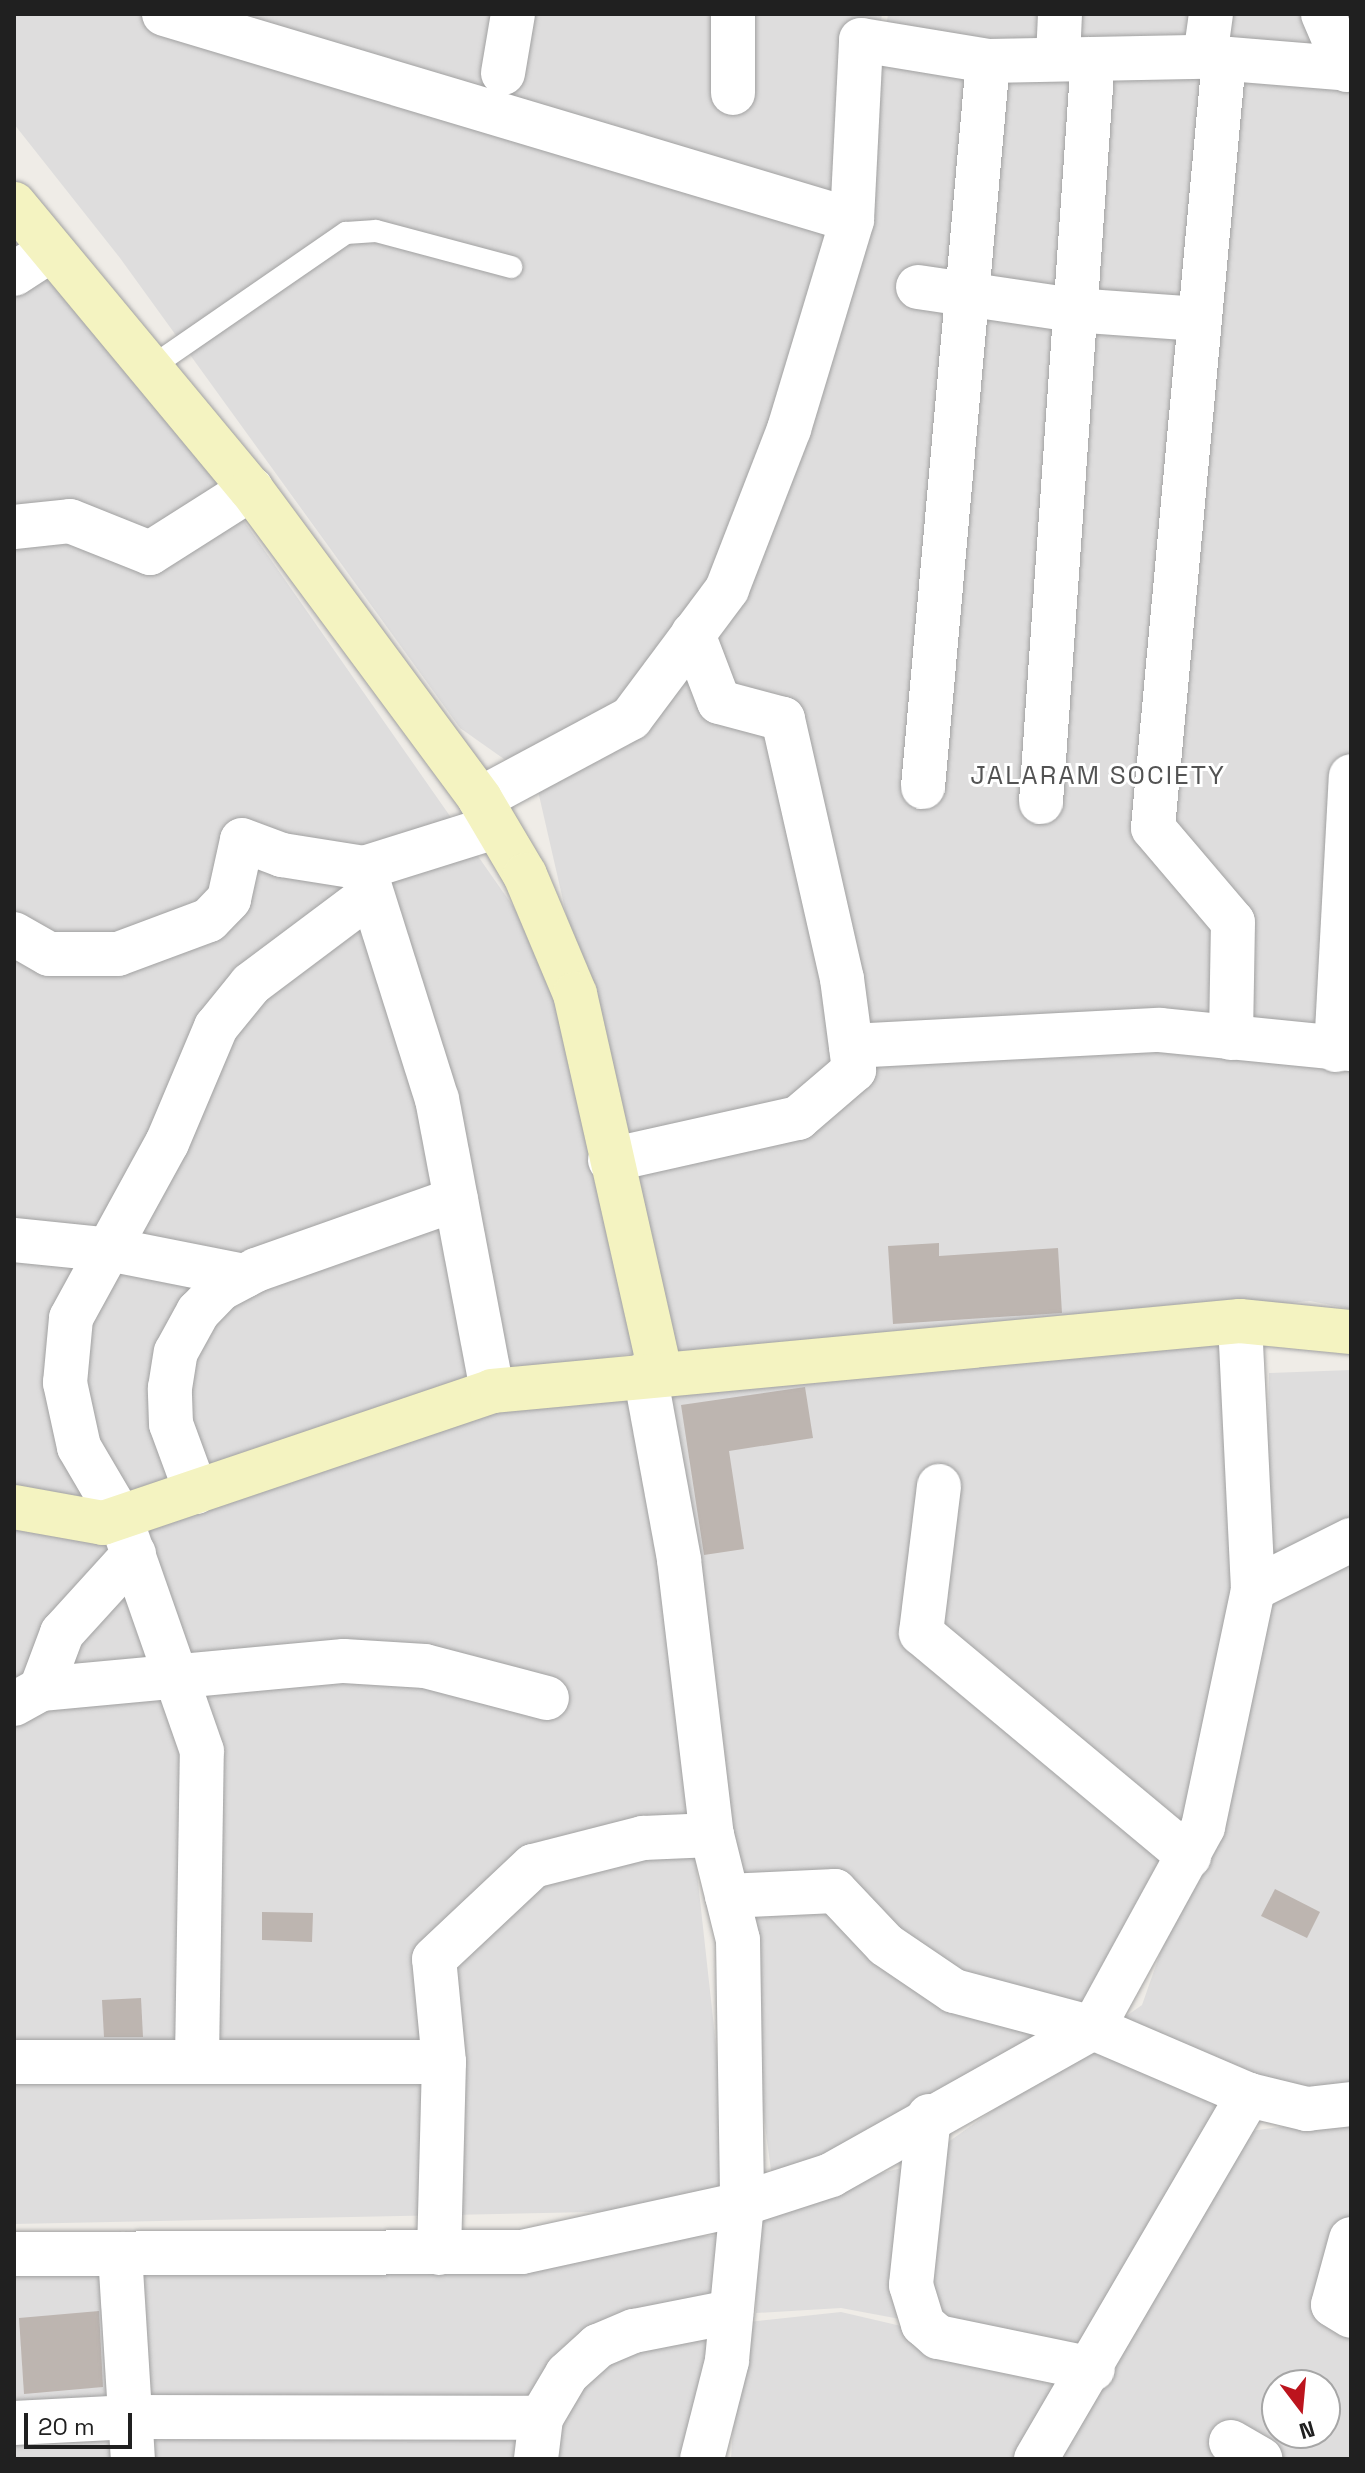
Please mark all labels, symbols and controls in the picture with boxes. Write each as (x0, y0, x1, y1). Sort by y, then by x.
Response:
district label: JALARAM SOCIETY (970, 760, 1226, 792)
north arrow (1261, 2369, 1341, 2449)
scale bar (28, 2397, 136, 2447)
text: 20 m (38, 2411, 95, 2442)
text: N (1296, 2415, 1318, 2446)

